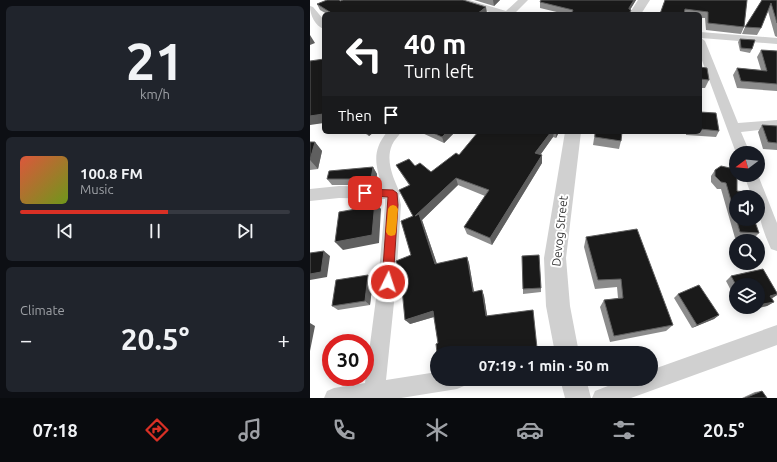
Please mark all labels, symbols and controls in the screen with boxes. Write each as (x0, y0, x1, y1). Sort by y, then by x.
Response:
icon: left (338, 28, 390, 80)
text: 40 m (404, 28, 466, 59)
text: 21 (126, 32, 184, 90)
text: Turn left (404, 61, 474, 81)
text: km/h (140, 87, 170, 101)
icon: arrive (380, 104, 402, 126)
text: Then (338, 107, 372, 124)
north arrow (729, 146, 765, 182)
map controls (729, 146, 765, 314)
text: 100.8 FM (80, 165, 143, 182)
pin (348, 176, 382, 210)
text: Music (80, 182, 114, 196)
icon: arrive (354, 182, 376, 204)
button: sound (729, 190, 765, 226)
street label: Devog Street (549, 195, 570, 267)
icon: previous (54, 220, 76, 242)
icon: pause (144, 220, 166, 242)
icon: next (234, 220, 256, 242)
button: search (729, 234, 765, 270)
position arrow (367, 261, 409, 303)
button: layers (729, 278, 765, 314)
text: Climate (20, 303, 65, 317)
text: 20.5° (121, 322, 189, 356)
text: − (20, 327, 32, 352)
text: + (278, 327, 290, 352)
speed limit sign: 30 (322, 334, 374, 386)
text: 07:19 · 1 min · 50 m (479, 357, 609, 374)
icon: directions (143, 416, 171, 444)
icon: music (236, 416, 264, 444)
icon: phone (330, 416, 358, 444)
icon: climate (423, 416, 451, 444)
icon: car (516, 416, 544, 444)
icon: filters (610, 416, 638, 444)
text: 07:18 (33, 420, 78, 440)
text: 20.5° (703, 420, 744, 440)

